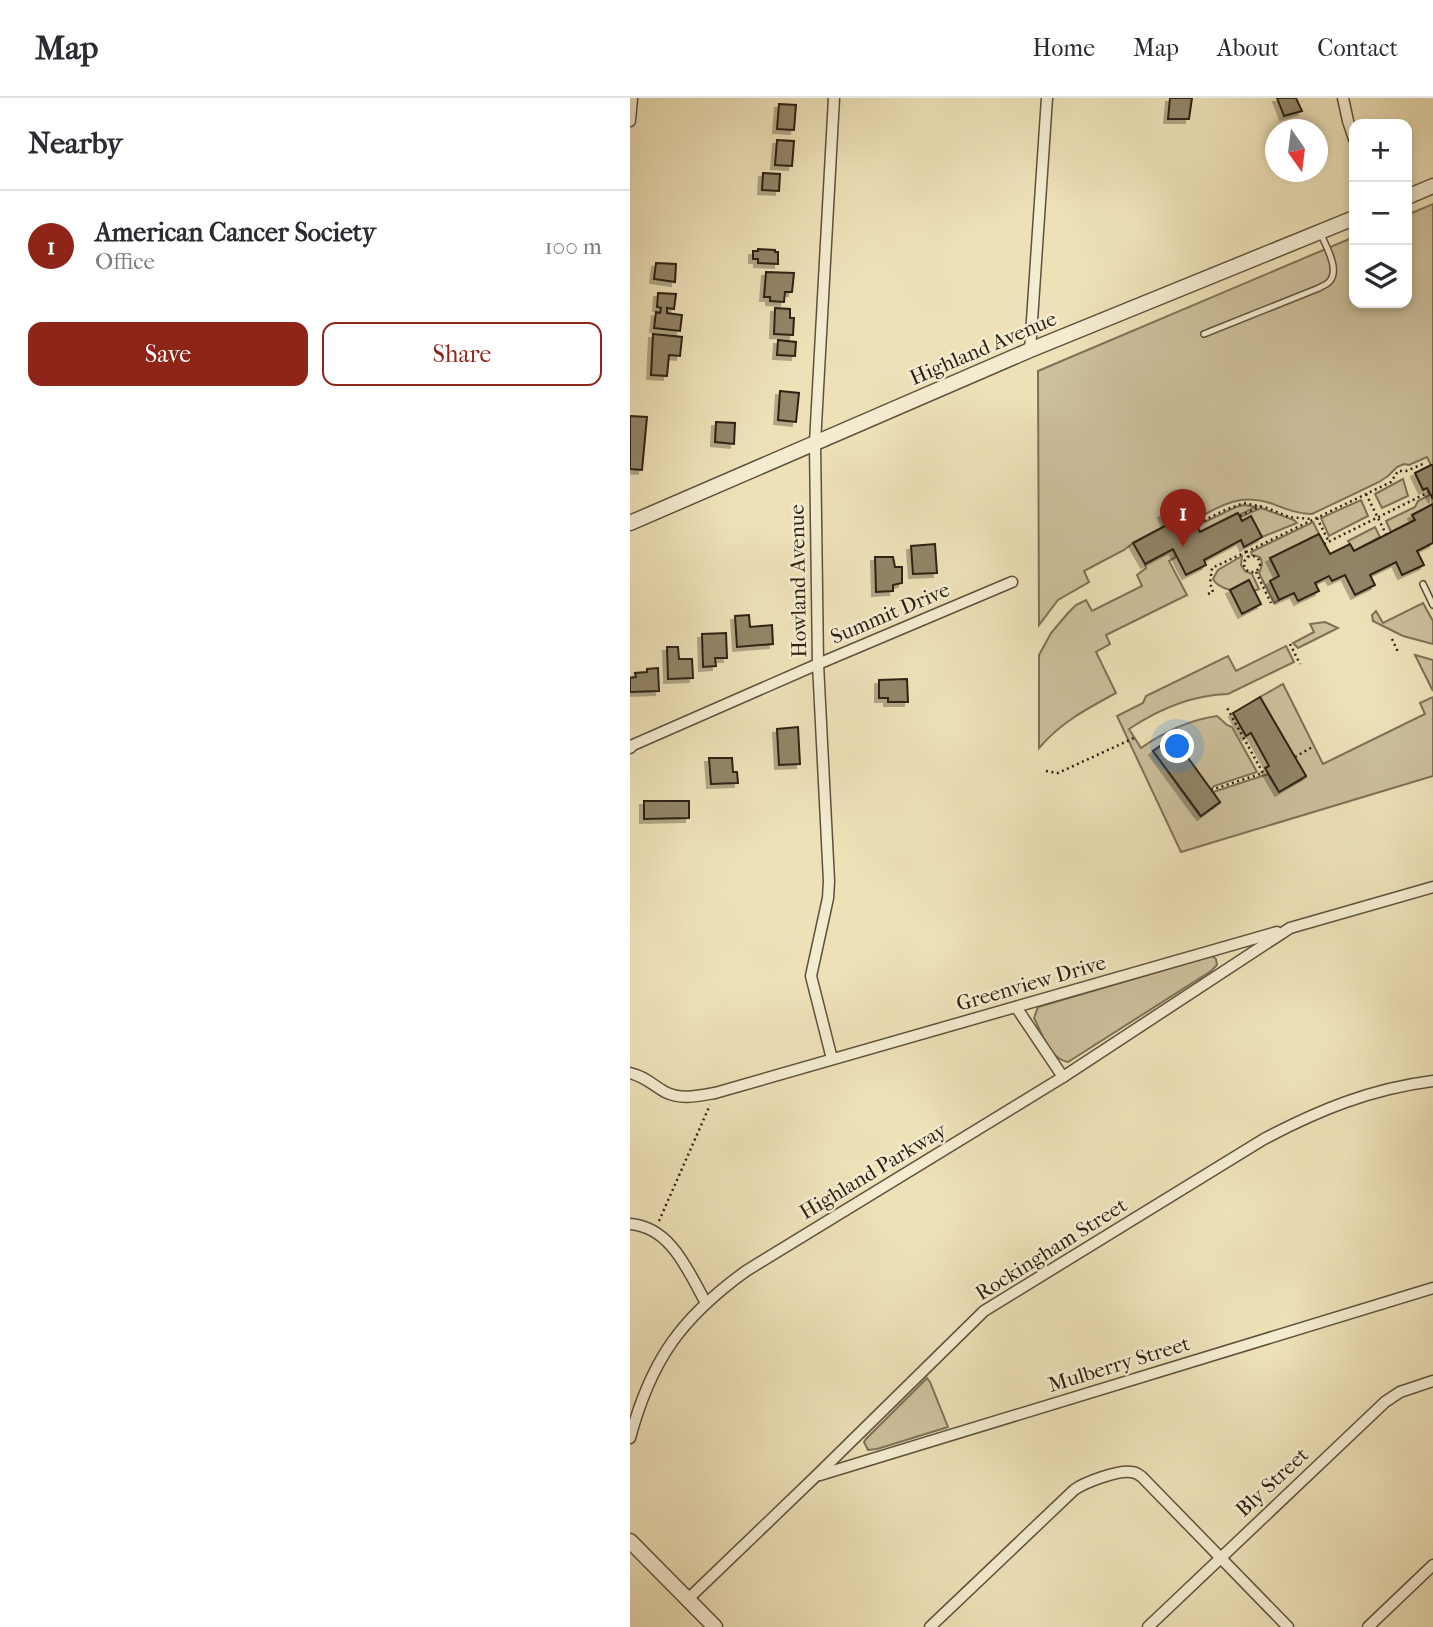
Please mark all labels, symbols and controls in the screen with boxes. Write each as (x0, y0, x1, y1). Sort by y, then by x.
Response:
text: Map (35, 29, 98, 68)
text: Home (1033, 34, 1095, 62)
text: Map (1133, 34, 1179, 62)
text: About (1217, 34, 1279, 62)
text: Contact (1317, 34, 1398, 62)
north arrow (1265, 119, 1328, 182)
map controls (1349, 119, 1412, 308)
button: + (1349, 119, 1412, 182)
text: Nearby (28, 126, 123, 161)
button: − (1349, 182, 1412, 245)
text: American Cancer Society (95, 217, 376, 248)
text: 1 (47, 233, 55, 260)
text: 100 m (544, 233, 602, 260)
button: layers (1349, 245, 1412, 308)
text: Office (95, 248, 155, 275)
street label: Highland Avenue (906, 306, 1060, 390)
button: Save (28, 322, 308, 386)
button: Share (322, 322, 602, 386)
pin: 1 (1160, 489, 1206, 547)
street label: Howland Avenue (785, 504, 811, 658)
street label: Summit Drive (827, 577, 953, 649)
your location (1160, 729, 1194, 763)
street label: Greenview Drive (953, 950, 1109, 1016)
street label: Highland Parkway (795, 1117, 951, 1224)
street label: Rockingham Street (971, 1192, 1132, 1305)
street label: Mulberry Street (1045, 1331, 1193, 1397)
street label: Bly Street (1231, 1442, 1314, 1522)

